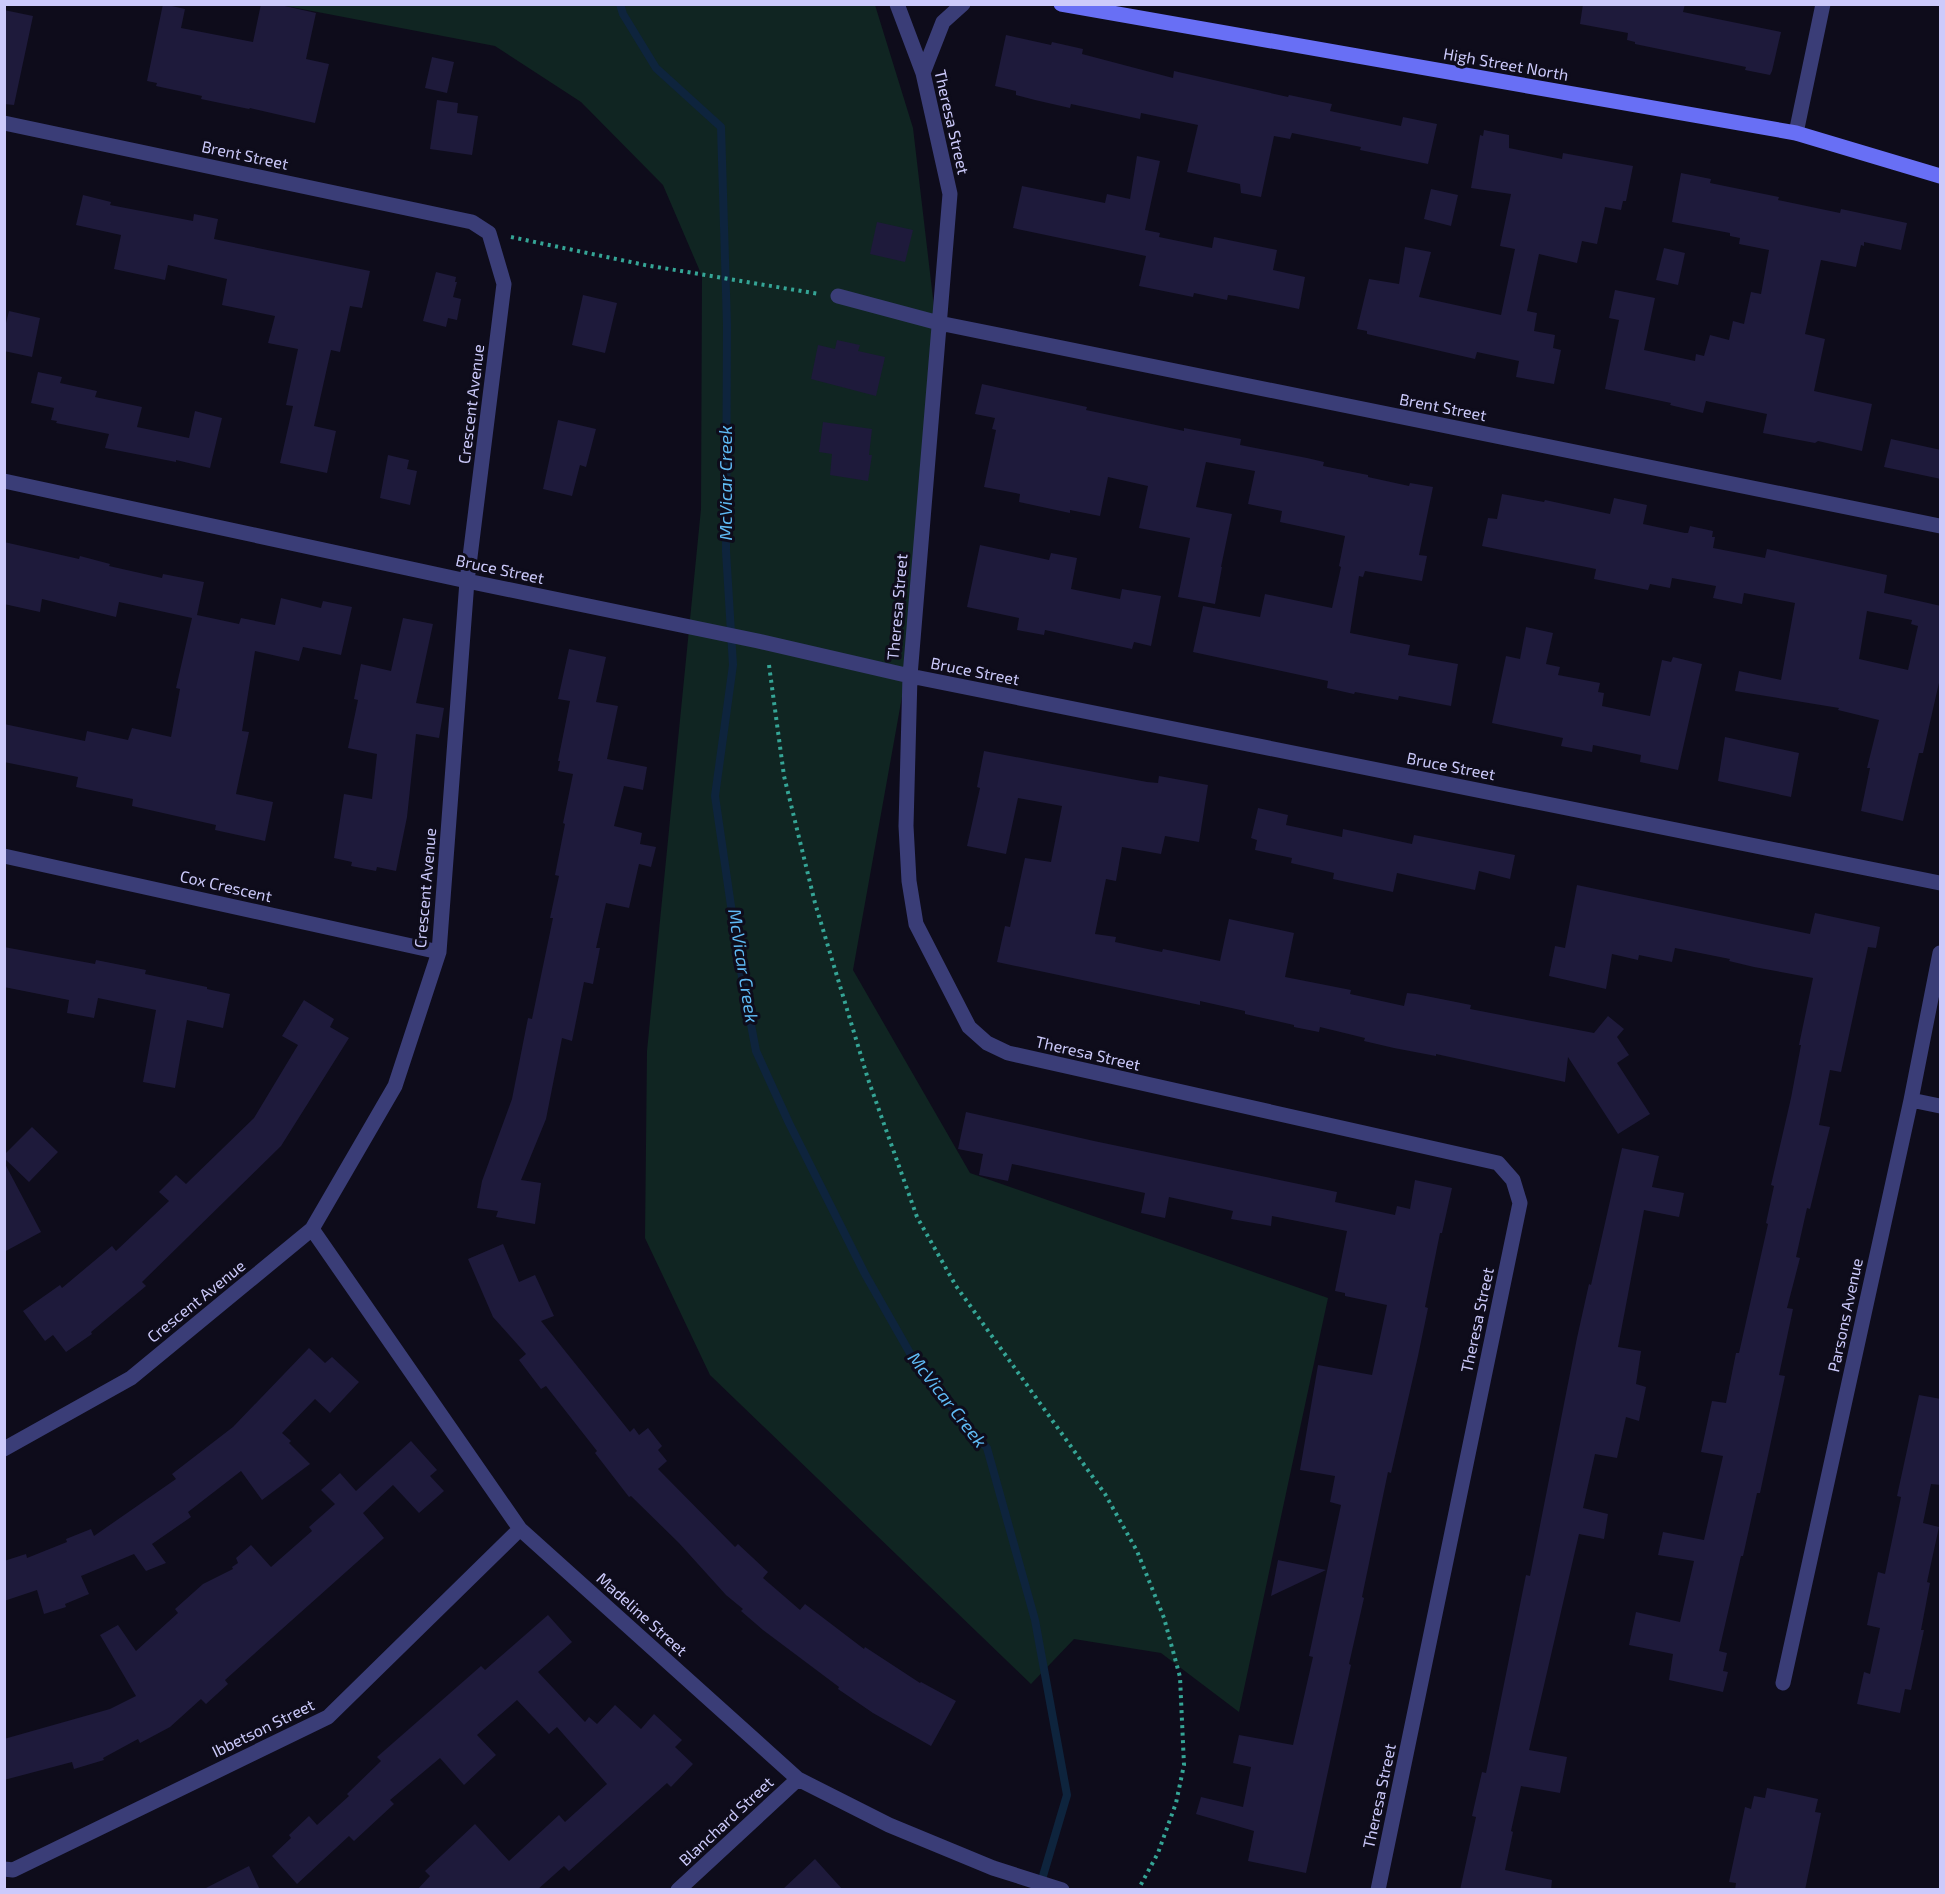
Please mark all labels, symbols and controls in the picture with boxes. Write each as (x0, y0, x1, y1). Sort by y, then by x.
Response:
street label: High Street North (1442, 43, 1570, 84)
street label: Theresa Street (931, 68, 974, 176)
street label: Brent Street (200, 136, 290, 173)
street label: Crescent Avenue (454, 343, 487, 465)
street label: Brent Street (1398, 389, 1488, 424)
water label: McVicar Creek (714, 425, 736, 541)
street label: Bruce Street (454, 550, 546, 587)
street label: Theresa Street (882, 553, 911, 661)
street label: Bruce Street (929, 653, 1021, 688)
street label: Bruce Street (1405, 748, 1497, 783)
street label: Crescent Avenue (410, 827, 439, 949)
street label: Cox Crescent (178, 866, 274, 905)
water label: McVicar Creek (724, 907, 764, 1024)
street label: Theresa Street (1034, 1031, 1142, 1074)
street label: Crescent Avenue (143, 1255, 248, 1346)
street label: Parsons Avenue (1823, 1256, 1866, 1374)
street label: Theresa Street (1456, 1266, 1497, 1374)
water label: McVicar Creek (904, 1347, 992, 1452)
street label: Madeline Street (593, 1568, 692, 1659)
street label: Ibbetson Street (208, 1695, 317, 1761)
street label: Theresa Street (1358, 1742, 1399, 1850)
street label: Blanchard Street (675, 1772, 777, 1869)

